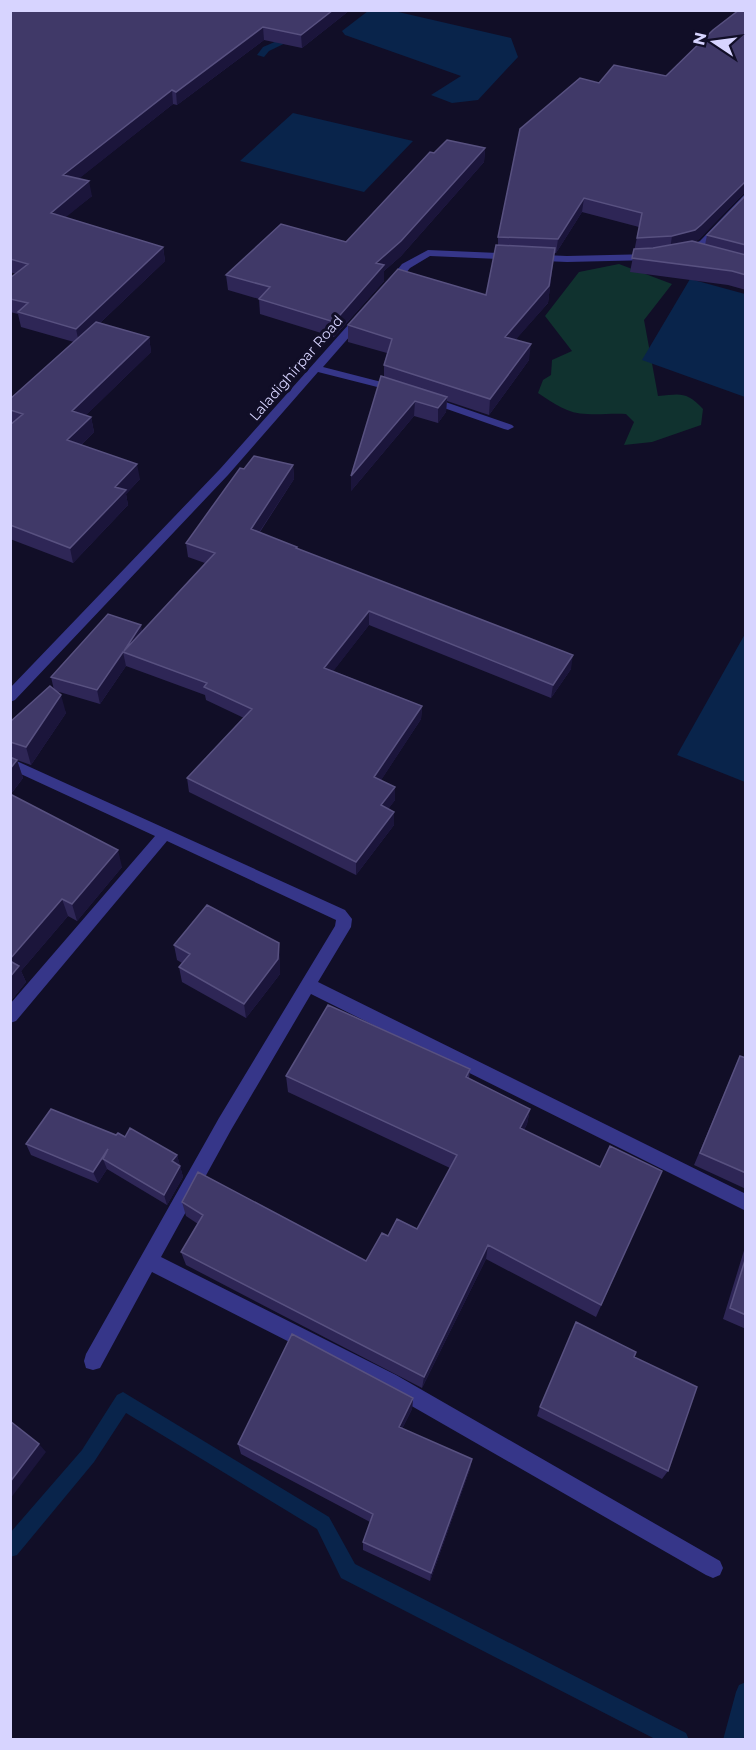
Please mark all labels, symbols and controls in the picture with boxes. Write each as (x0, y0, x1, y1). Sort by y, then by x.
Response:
north arrow (684, 12, 744, 72)
text: N (689, 30, 711, 47)
street label: Laladighirpar Road (245, 312, 347, 424)

